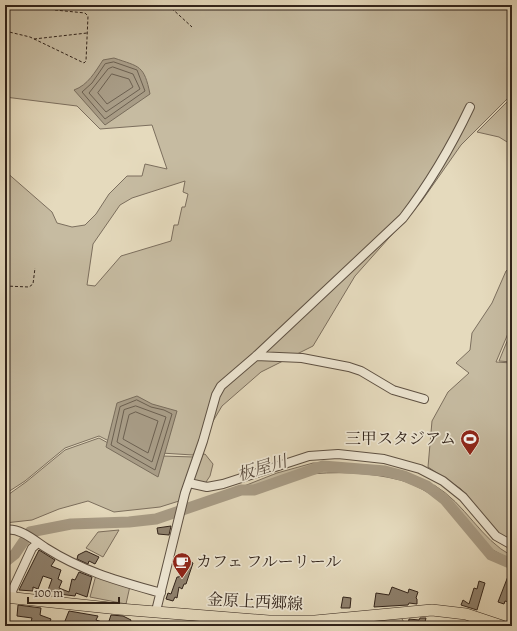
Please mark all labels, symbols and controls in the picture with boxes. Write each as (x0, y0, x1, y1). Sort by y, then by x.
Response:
place label: 三甲スタジアム (345, 428, 456, 450)
sports icon: 三甲スタジアム (459, 428, 481, 456)
water label: 板屋川 (234, 449, 292, 486)
cafe icon: カフェ フルーリール (171, 551, 193, 579)
place label: カフェ フルーリール (196, 551, 341, 573)
scale bar (28, 579, 119, 605)
text: 100 m (34, 585, 63, 601)
street label: 金原上西郷線 (206, 589, 304, 615)

